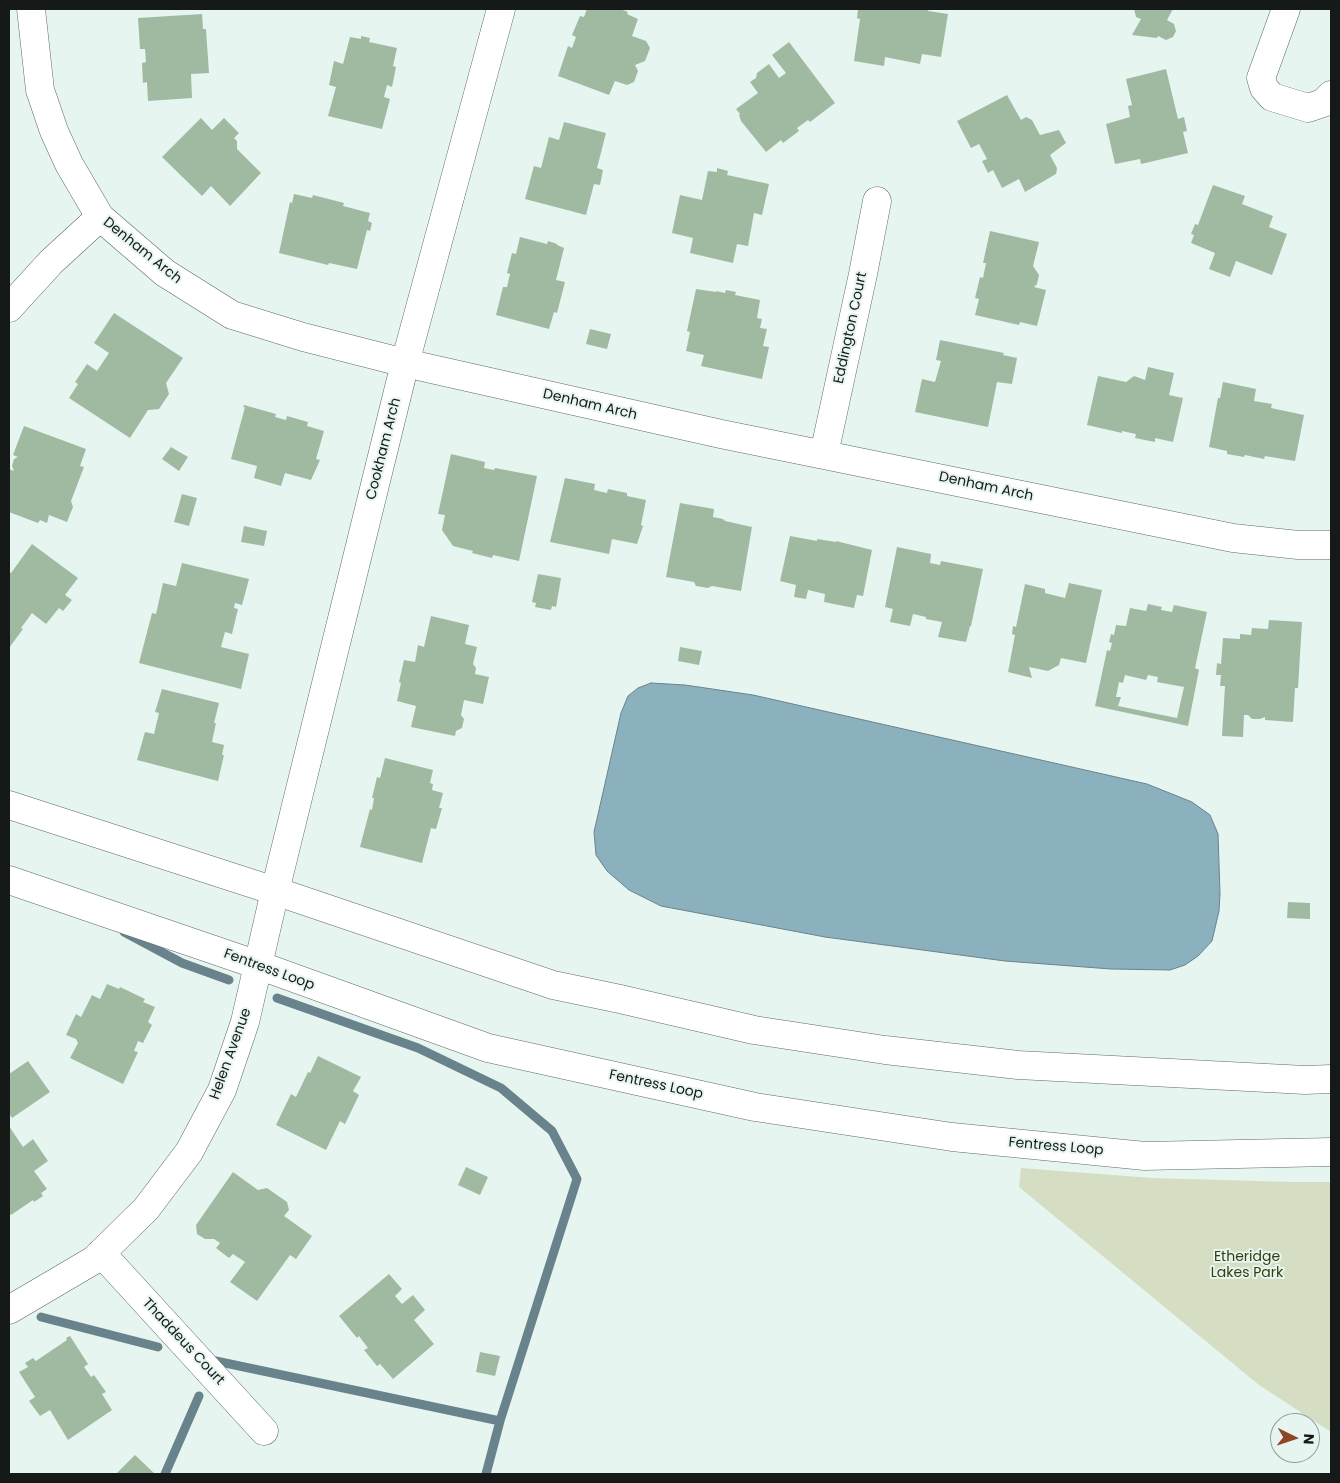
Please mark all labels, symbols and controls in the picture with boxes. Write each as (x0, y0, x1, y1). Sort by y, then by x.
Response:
street label: Denham Arch (99, 214, 185, 288)
street label: Eddington Court (831, 271, 871, 385)
street label: Denham Arch (541, 386, 639, 424)
street label: Cookham Arch (363, 396, 405, 502)
street label: Denham Arch (937, 469, 1035, 505)
street label: Fentress Loop (221, 946, 317, 994)
street label: Helen Avenue (207, 1006, 255, 1102)
street label: Fentress Loop (608, 1067, 704, 1103)
street label: Fentress Loop (1008, 1134, 1104, 1160)
park label: Etheridge Lakes Park (1211, 1249, 1283, 1282)
street label: Thaddeus Court (138, 1295, 228, 1389)
north arrow (1270, 1413, 1320, 1463)
text: N (1299, 1433, 1319, 1445)

